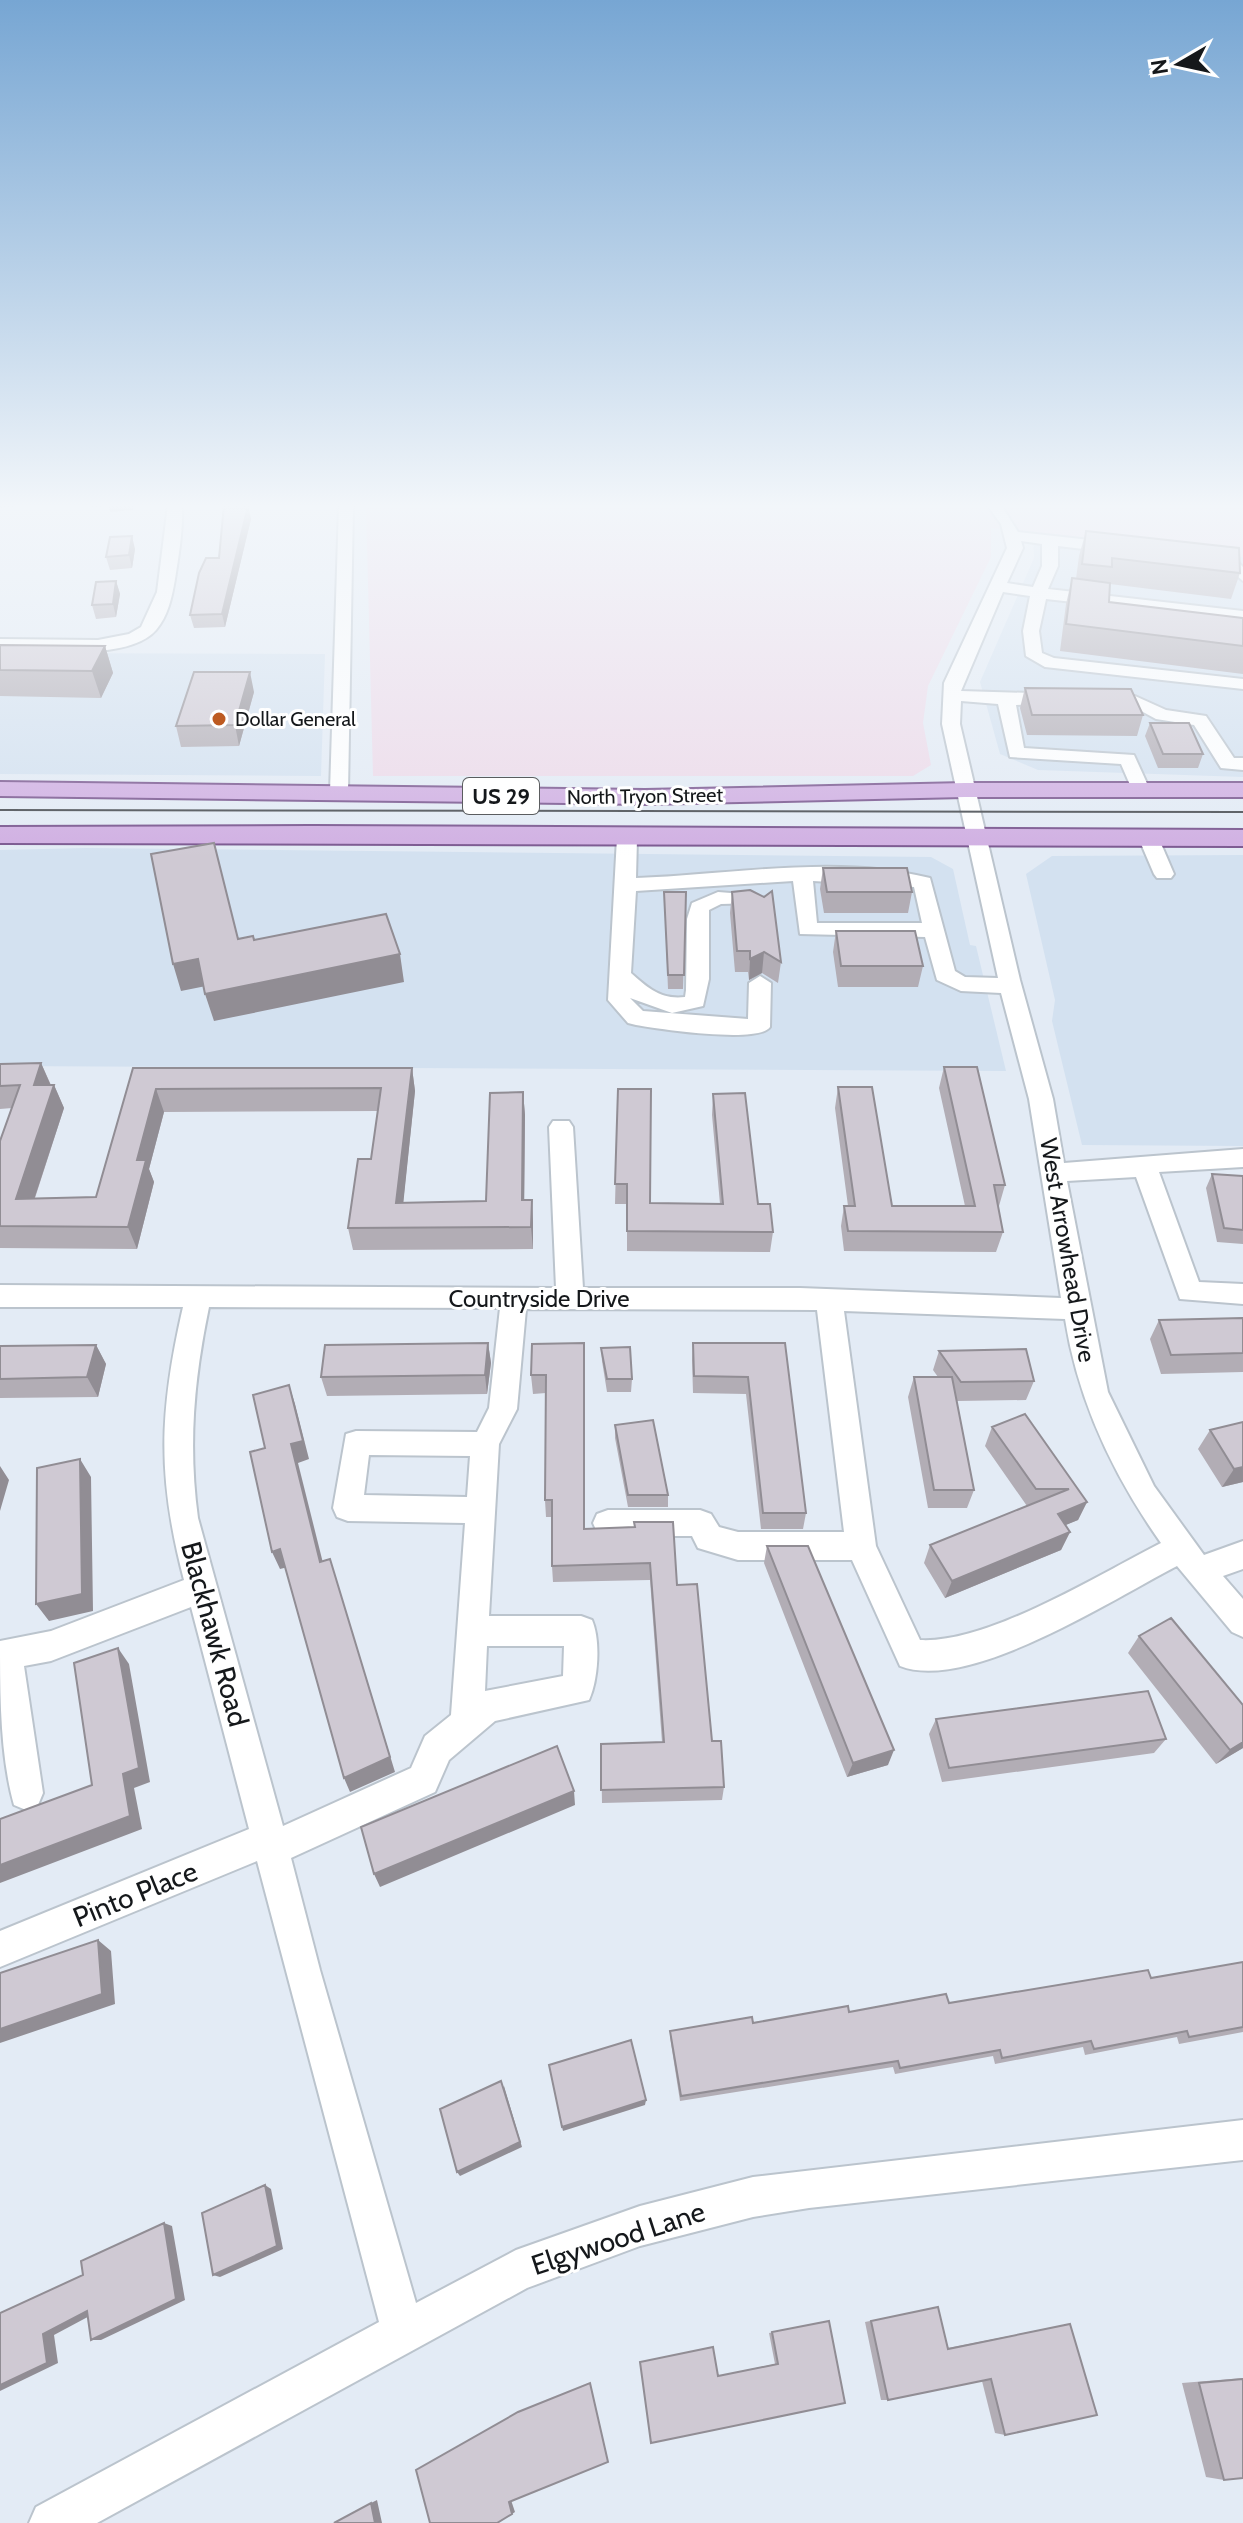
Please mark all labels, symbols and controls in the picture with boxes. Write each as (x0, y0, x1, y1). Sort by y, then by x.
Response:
north arrow (1139, 24, 1219, 104)
text: N (1145, 57, 1174, 77)
place label: Dollar General (235, 707, 356, 731)
marker: Dollar General (210, 710, 228, 728)
road number: US 29 (463, 778, 539, 814)
street label: North Tryon Street (567, 783, 724, 809)
street label: West Arrowhead Drive (1034, 1136, 1102, 1364)
street label: Countryside Drive (448, 1284, 630, 1313)
street label: Blackhawk Road (174, 1538, 256, 1730)
street label: Pinto Place (68, 1854, 202, 1934)
street label: Elgywood Lane (527, 2194, 709, 2282)

